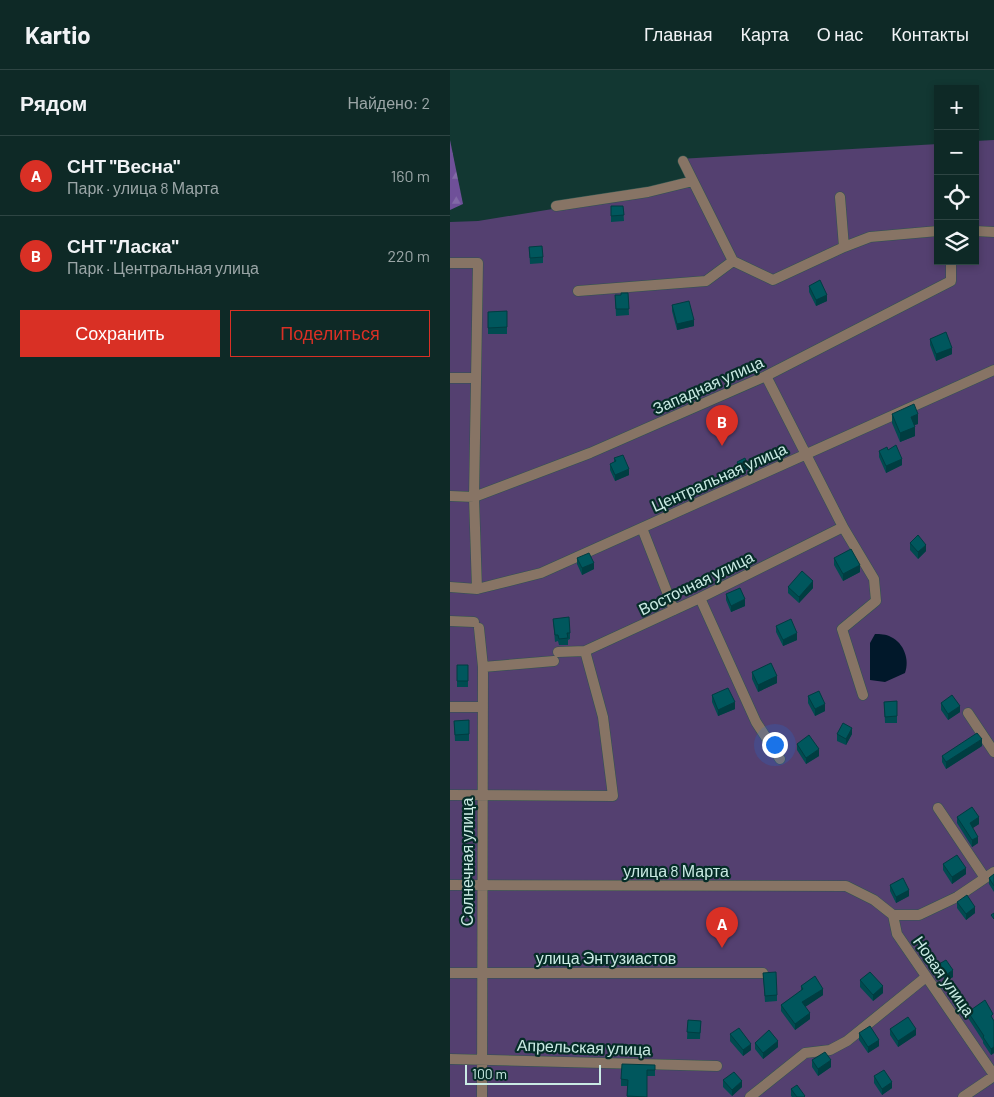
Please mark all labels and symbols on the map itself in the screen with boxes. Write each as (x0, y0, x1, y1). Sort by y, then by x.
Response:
street label: Западная улица (650, 352, 766, 417)
pin: B (706, 405, 738, 446)
street label: Центральная улица (648, 438, 789, 515)
street label: Восточная улица (635, 547, 756, 619)
your location (762, 732, 788, 758)
street label: Солнечная улица (457, 798, 476, 926)
street label: улица 8 Марта (623, 861, 729, 880)
pin: A (706, 907, 738, 948)
street label: Новая улица (910, 932, 979, 1020)
street label: улица Энтузиастов (536, 948, 676, 967)
street label: Апрельская улица (517, 1035, 652, 1058)
scale bar (465, 1062, 601, 1085)

